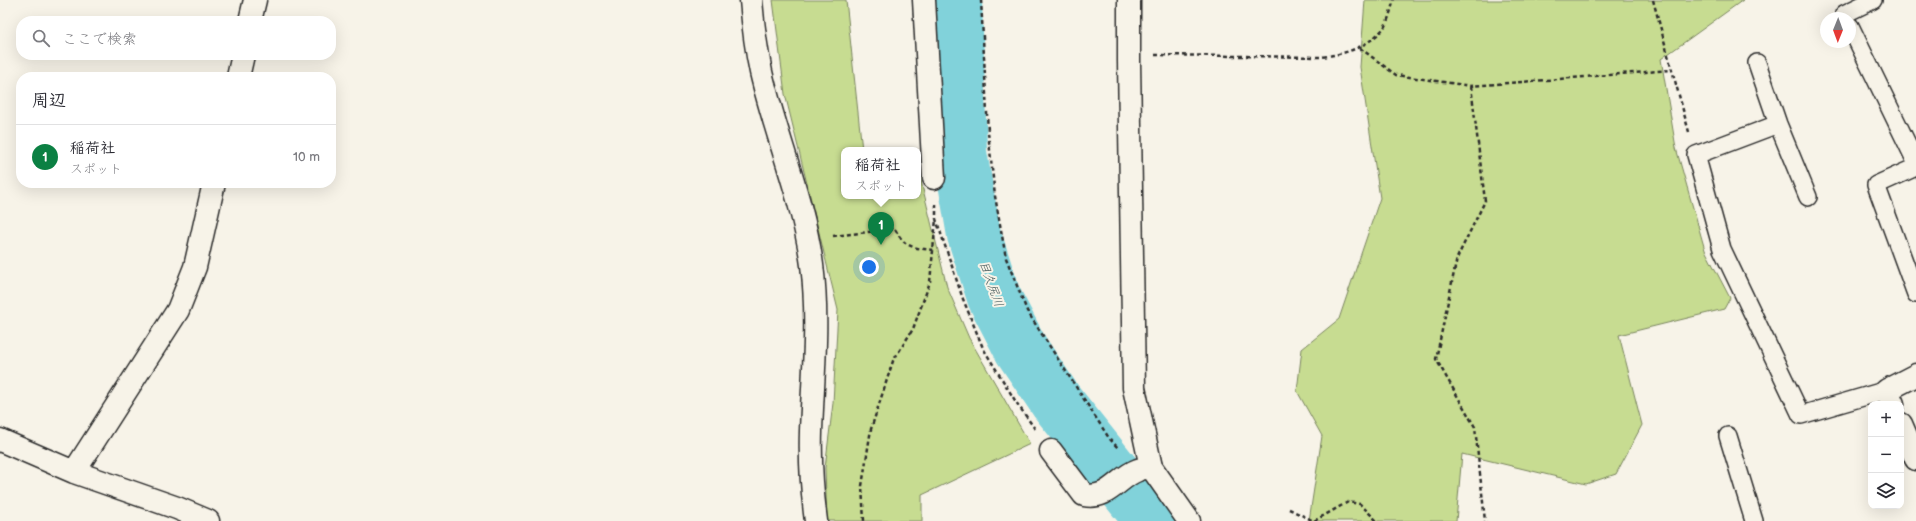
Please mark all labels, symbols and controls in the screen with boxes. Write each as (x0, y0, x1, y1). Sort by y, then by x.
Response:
north arrow (1820, 12, 1856, 48)
search box (16, 16, 336, 60)
icon: search (30, 27, 52, 49)
text: ここで検索 (62, 30, 137, 49)
text: 周辺 (32, 91, 66, 111)
text: 稲荷社 (70, 139, 115, 158)
popup (841, 147, 921, 199)
text: 1 (42, 149, 48, 165)
text: 10 m (293, 149, 320, 165)
text: 稲荷社 (855, 156, 900, 175)
text: スポット (70, 161, 122, 177)
text: スポット (855, 178, 907, 194)
pin: 1 (868, 212, 894, 245)
your location (859, 257, 879, 277)
water label: 目久尻川 (976, 259, 1006, 309)
map controls (1868, 401, 1904, 509)
button: + (1868, 401, 1904, 437)
button: − (1868, 437, 1904, 473)
button: layers (1868, 473, 1904, 509)

